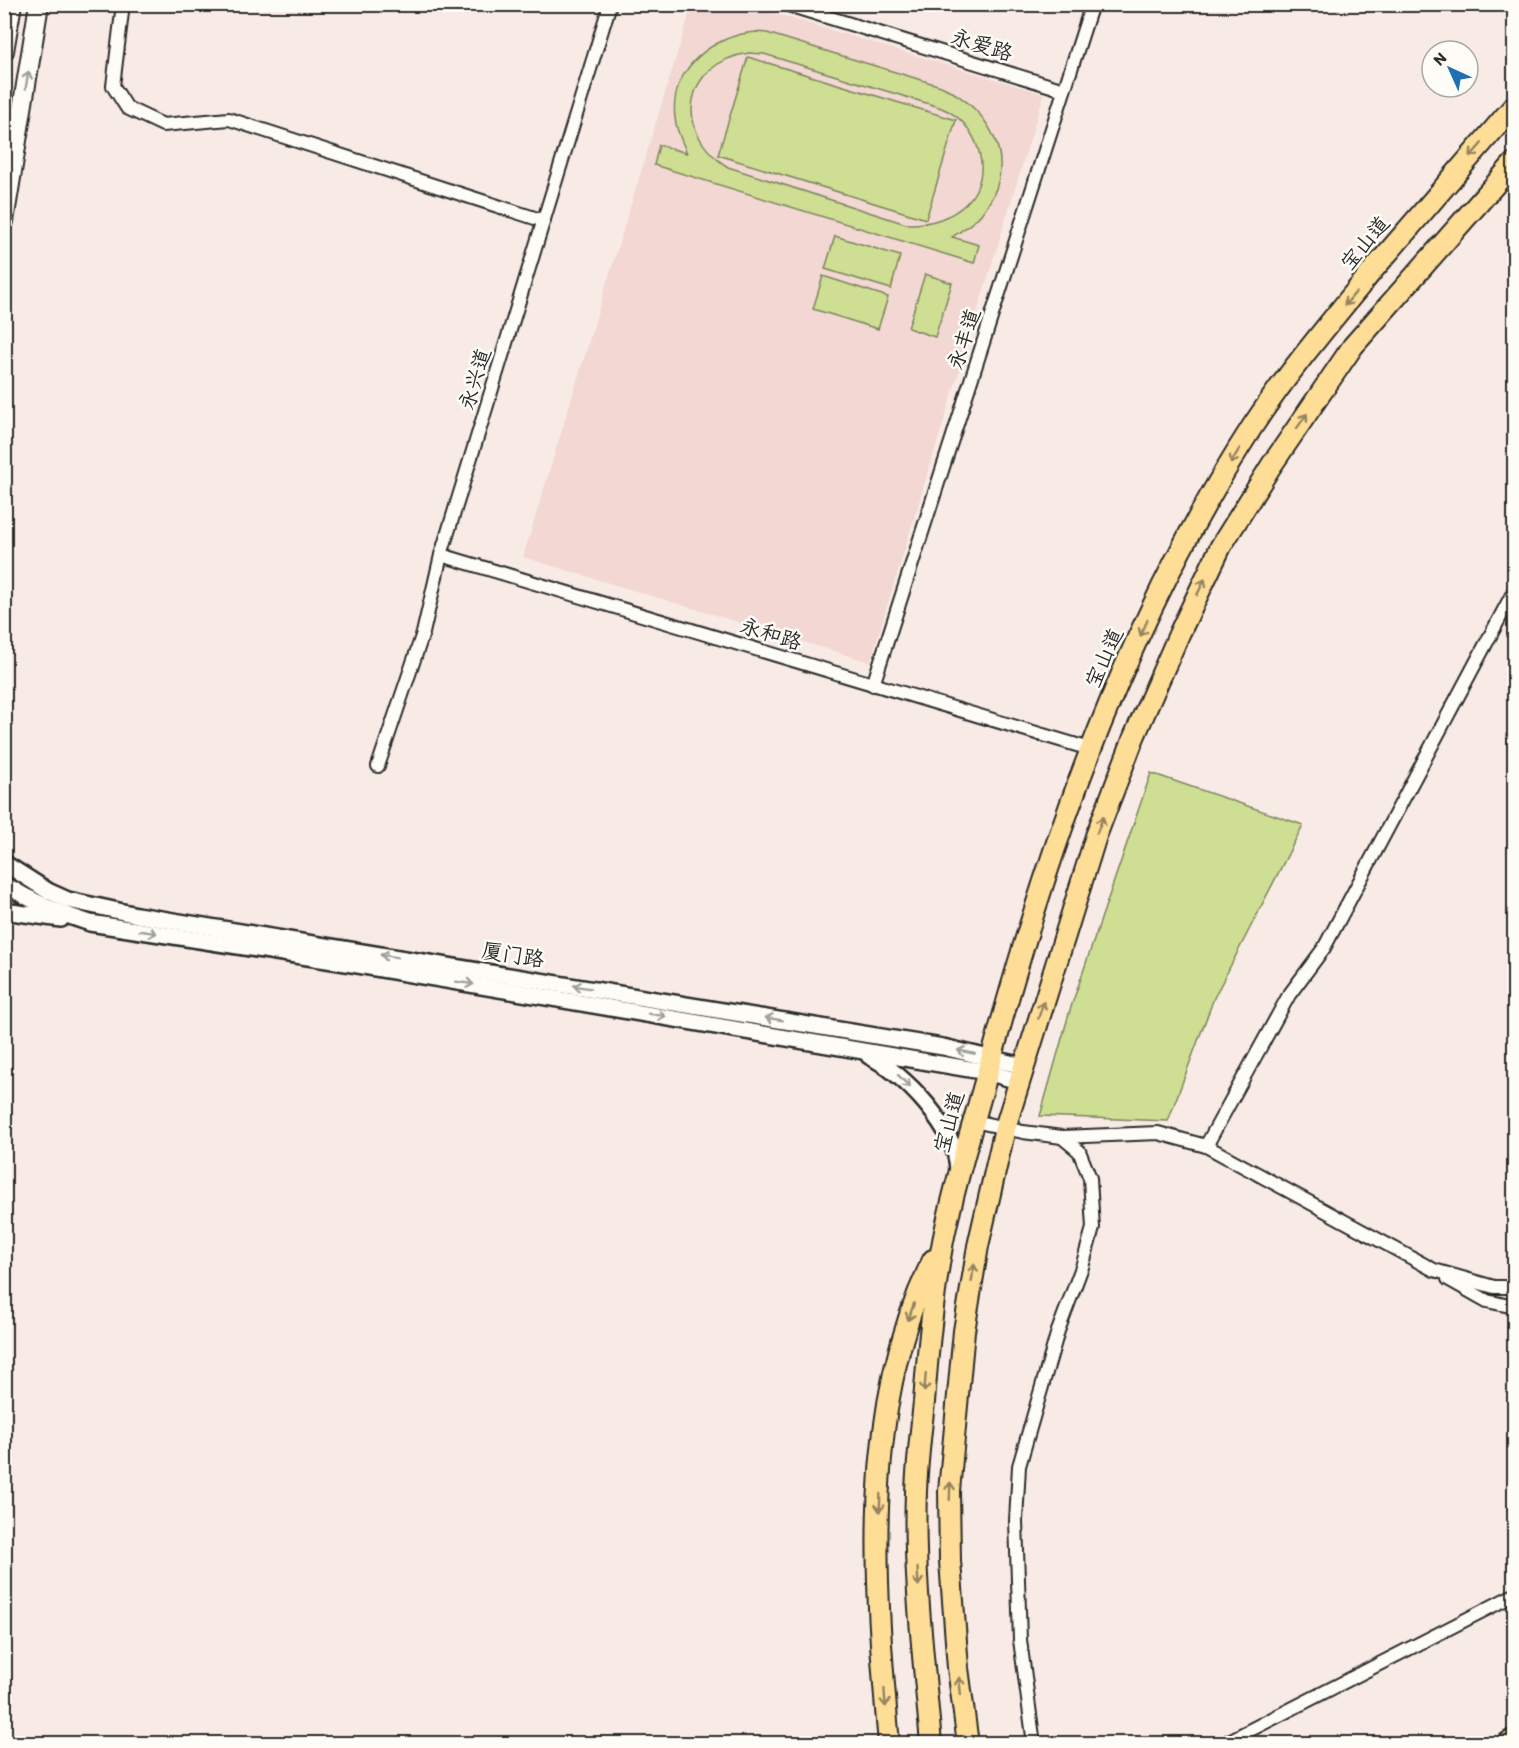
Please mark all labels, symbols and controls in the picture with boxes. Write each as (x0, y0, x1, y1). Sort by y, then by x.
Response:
street label: 永爱路 (948, 23, 1016, 66)
north arrow (1420, 39, 1480, 99)
text: N (1429, 48, 1450, 69)
one-way arrow (22, 70, 33, 90)
one-way arrow (1469, 142, 1483, 157)
street label: 宝山道 (1335, 211, 1394, 275)
one-way arrow (1343, 291, 1356, 307)
street label: 永丰道 (942, 305, 985, 373)
street label: 永兴道 (453, 345, 496, 413)
one-way arrow (1296, 413, 1308, 429)
one-way arrow (1228, 447, 1240, 464)
one-way arrow (1196, 579, 1208, 597)
street label: 永和路 (737, 612, 805, 655)
one-way arrow (1138, 619, 1149, 637)
street label: 宝山道 (1079, 624, 1128, 692)
one-way arrow (1096, 816, 1107, 835)
one-way arrow (138, 927, 157, 938)
street label: 厦门路 (480, 937, 546, 972)
one-way arrow (380, 950, 400, 961)
one-way arrow (454, 978, 474, 989)
one-way arrow (572, 982, 592, 993)
one-way arrow (1036, 1001, 1047, 1020)
one-way arrow (647, 1010, 667, 1021)
one-way arrow (765, 1014, 784, 1025)
one-way arrow (957, 1046, 977, 1057)
one-way arrow (896, 1074, 911, 1088)
street label: 宝山道 (928, 1088, 969, 1156)
one-way arrow (968, 1264, 979, 1283)
one-way arrow (904, 1302, 915, 1320)
one-way arrow (919, 1372, 930, 1392)
one-way arrow (944, 1482, 955, 1502)
one-way arrow (874, 1493, 885, 1513)
one-way arrow (912, 1567, 923, 1587)
one-way arrow (954, 1676, 965, 1696)
one-way arrow (880, 1687, 891, 1707)

